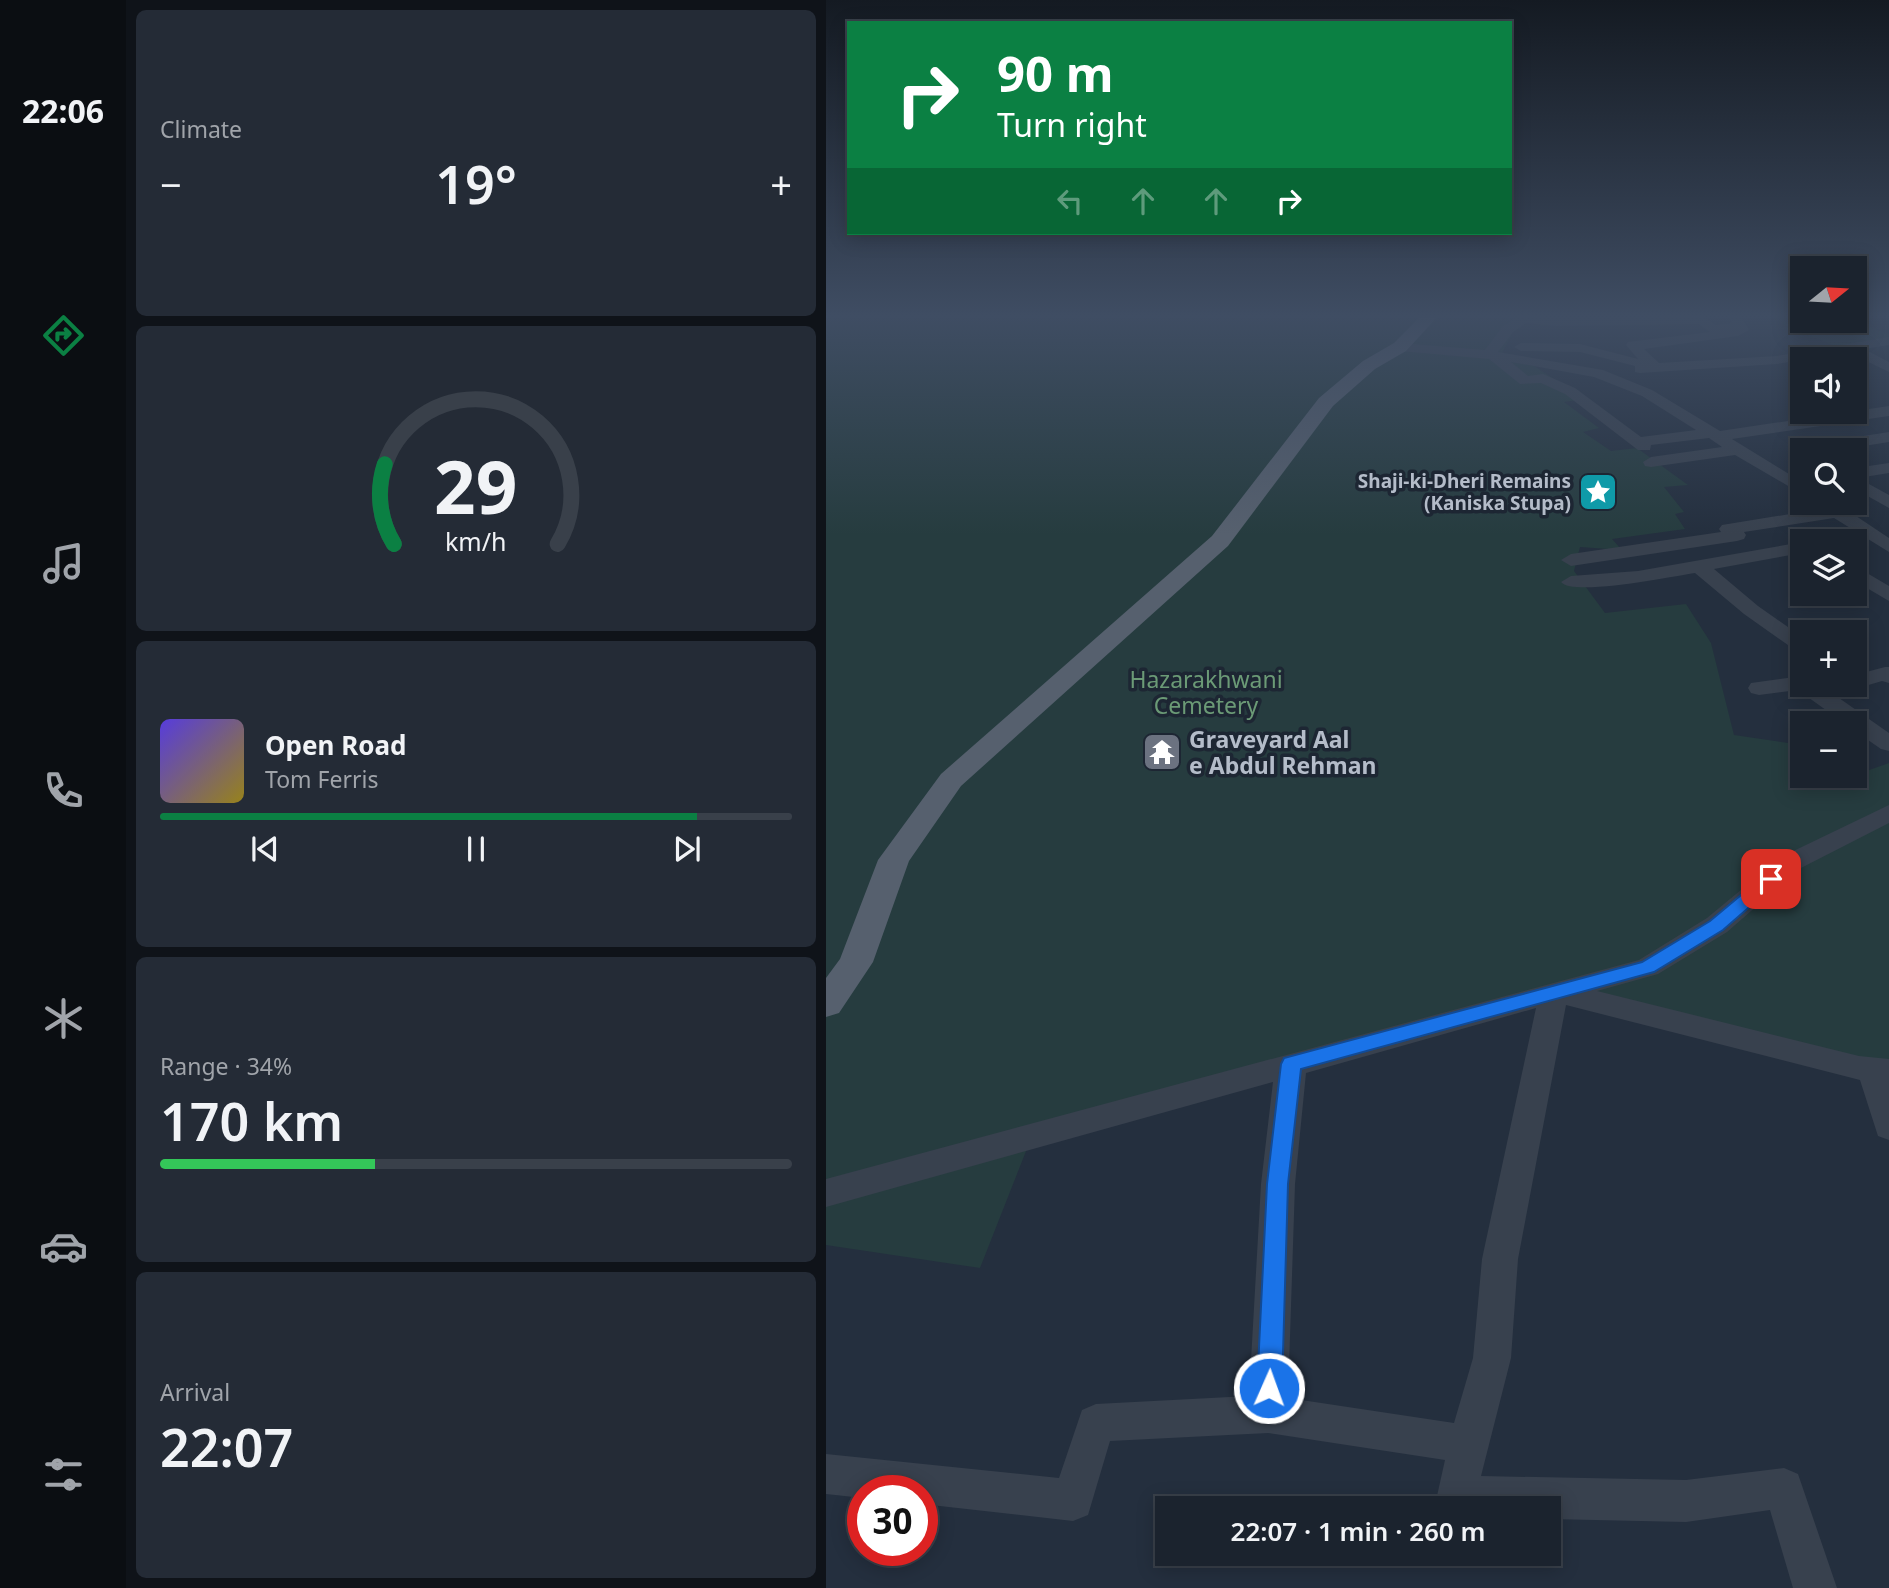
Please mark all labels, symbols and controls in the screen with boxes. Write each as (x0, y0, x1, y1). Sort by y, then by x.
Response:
text: 90 m (997, 40, 1114, 106)
icon: right (882, 49, 973, 140)
text: 22:06 (22, 89, 104, 132)
text: Turn right (997, 103, 1147, 146)
text: Climate (160, 113, 242, 145)
text: 19° (435, 148, 517, 219)
text: − (160, 158, 182, 210)
text: + (770, 158, 792, 210)
icon: left (1051, 182, 1089, 220)
icon: ahead (1124, 182, 1162, 220)
icon: ahead (1197, 182, 1235, 220)
icon: right (1270, 182, 1308, 220)
north arrow (1790, 256, 1867, 332)
map controls (1790, 256, 1867, 788)
icon: directions (39, 311, 88, 360)
button: sound (1790, 347, 1867, 424)
text: 29 (434, 437, 518, 536)
button: search (1790, 438, 1867, 515)
place label: Shaji-ki-Dheri Remains (Kaniska Stupa) (1358, 468, 1571, 516)
place icon: Shaji-ki-Dheri Remains (Kaniska Stupa) (1577, 471, 1619, 513)
text: km/h (445, 524, 507, 558)
button: layers (1790, 529, 1867, 606)
icon: music (39, 539, 88, 588)
button: + (1790, 620, 1867, 697)
park label: Hazarakhwani Cemetery (1129, 663, 1283, 721)
button: − (1790, 711, 1867, 788)
place label: Graveyard Aal e Abdul Rehman (1189, 723, 1376, 781)
text: Open Road (265, 727, 407, 763)
temple icon: Graveyard Aal e Abdul Rehman (1141, 731, 1183, 773)
text: Tom Ferris (265, 763, 378, 795)
icon: phone (39, 766, 88, 815)
icon: previous (246, 830, 284, 868)
icon: pause (457, 830, 495, 868)
icon: next (668, 830, 706, 868)
pin (1741, 849, 1801, 909)
icon: arrive (1752, 860, 1790, 898)
icon: climate (39, 994, 88, 1043)
text: Range · 34% (160, 1050, 292, 1082)
text: 170 km (160, 1085, 343, 1156)
icon: car (39, 1222, 88, 1271)
position arrow (1232, 1351, 1306, 1425)
text: Arrival (160, 1376, 230, 1408)
text: 22:07 (160, 1411, 293, 1482)
icon: filters (39, 1450, 88, 1499)
speed limit sign: 30 (847, 1475, 938, 1566)
text: 22:07 · 1 min · 260 m (1231, 1513, 1485, 1549)

